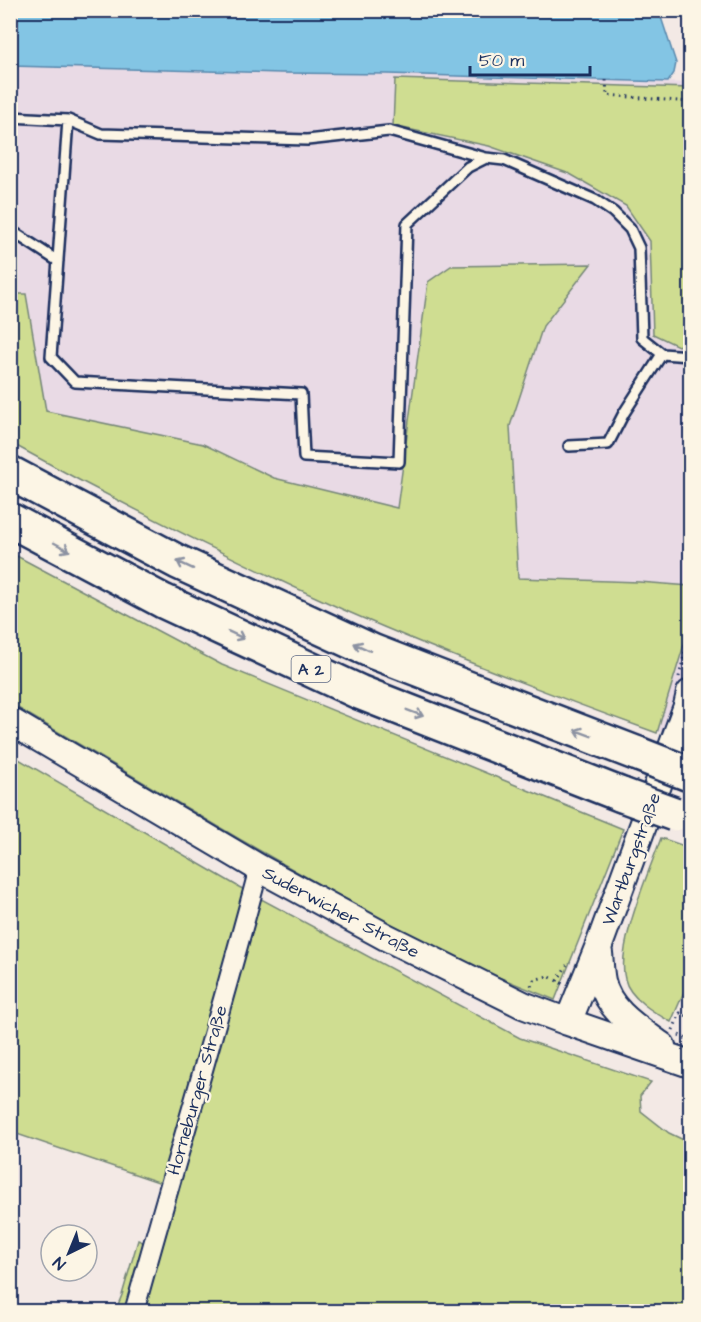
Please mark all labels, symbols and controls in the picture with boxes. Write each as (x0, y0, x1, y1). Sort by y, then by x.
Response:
scale bar (470, 39, 590, 77)
text: 50 m (479, 48, 524, 73)
one-way arrow (53, 541, 70, 553)
one-way arrow (177, 558, 195, 570)
one-way arrow (227, 629, 245, 641)
one-way arrow (354, 640, 372, 652)
road number: A 2 (292, 656, 330, 682)
one-way arrow (405, 709, 423, 720)
one-way arrow (574, 727, 593, 738)
street label: Wartburgstraße (596, 789, 668, 929)
street label: Suderwicher Straße (258, 860, 424, 965)
street label: Horneburger Straße (161, 1002, 235, 1178)
north arrow (39, 1223, 99, 1283)
text: N (48, 1252, 71, 1275)

